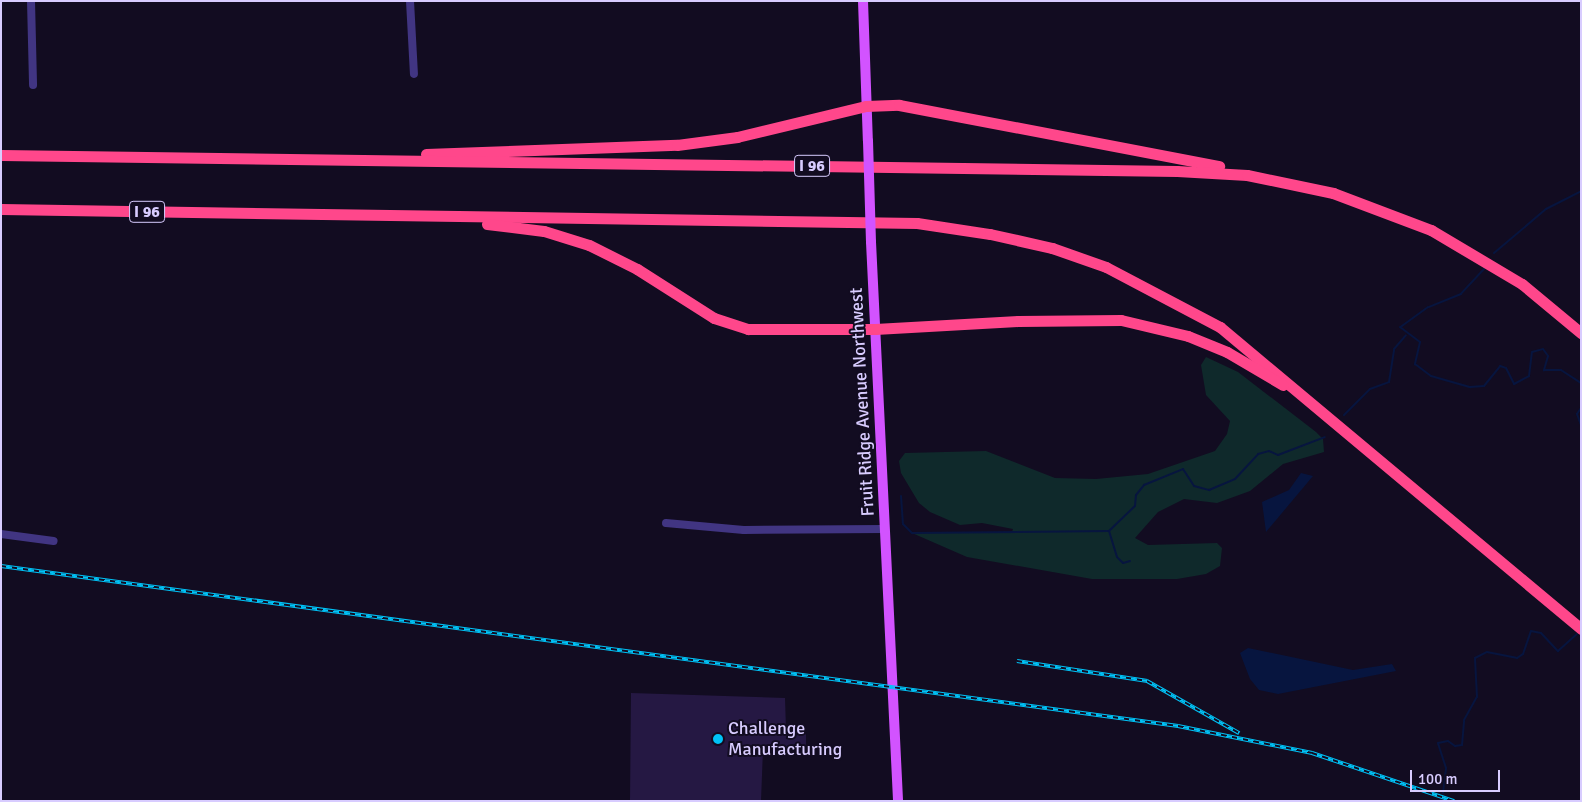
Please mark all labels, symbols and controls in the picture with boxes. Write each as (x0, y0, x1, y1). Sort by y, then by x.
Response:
road number: I 96 (793, 153, 831, 180)
road number: I 96 (128, 198, 166, 226)
street label: Fruit Ridge Avenue Northwest (845, 287, 879, 517)
place label: Challenge Manufacturing (728, 718, 842, 761)
marker: Challenge Manufacturing (712, 733, 724, 745)
scale bar (1412, 760, 1502, 792)
text: 100 m (1418, 770, 1458, 788)

